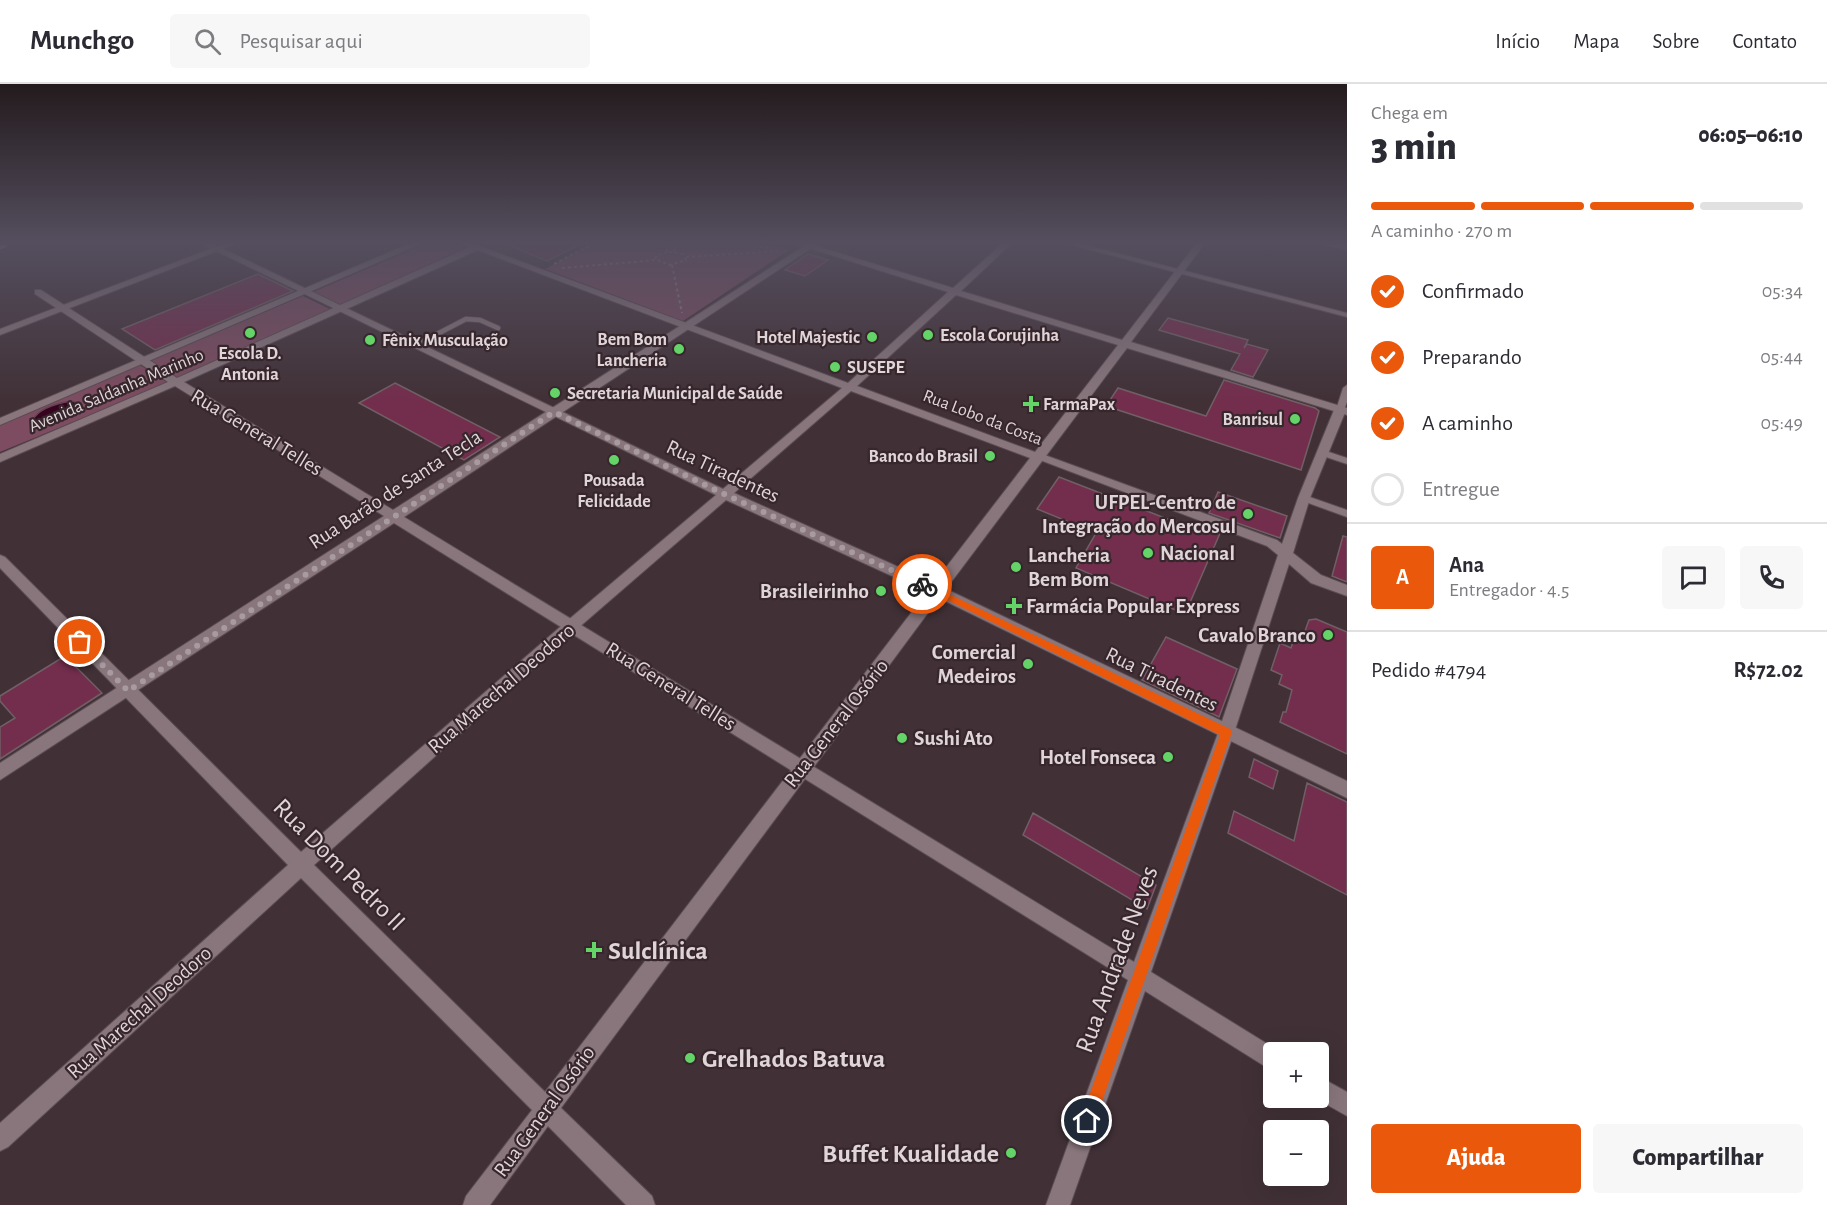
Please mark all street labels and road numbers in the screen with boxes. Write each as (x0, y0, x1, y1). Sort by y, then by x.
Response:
street label: Avenida Saldanha Marinho (26, 346, 207, 436)
street label: Rua General Telles (188, 385, 326, 480)
street label: Rua Lobo da Costa (920, 387, 1045, 449)
street label: Rua Barão de Santa Tecla (305, 426, 486, 553)
street label: Rua Tiradentes (663, 436, 783, 507)
street label: Rua Marechal Deodoro (424, 619, 579, 757)
street label: Rua General Telles (602, 638, 739, 735)
street label: Rua Tiradentes (1102, 643, 1221, 716)
street label: Rua General Osório (780, 655, 893, 791)
street label: Rua Dom Pedro II (268, 794, 410, 936)
street label: Rua Andrade Neves (1071, 863, 1163, 1056)
street label: Rua Marechal Deodoro (63, 942, 216, 1083)
street label: Rua General Osório (490, 1042, 599, 1180)

